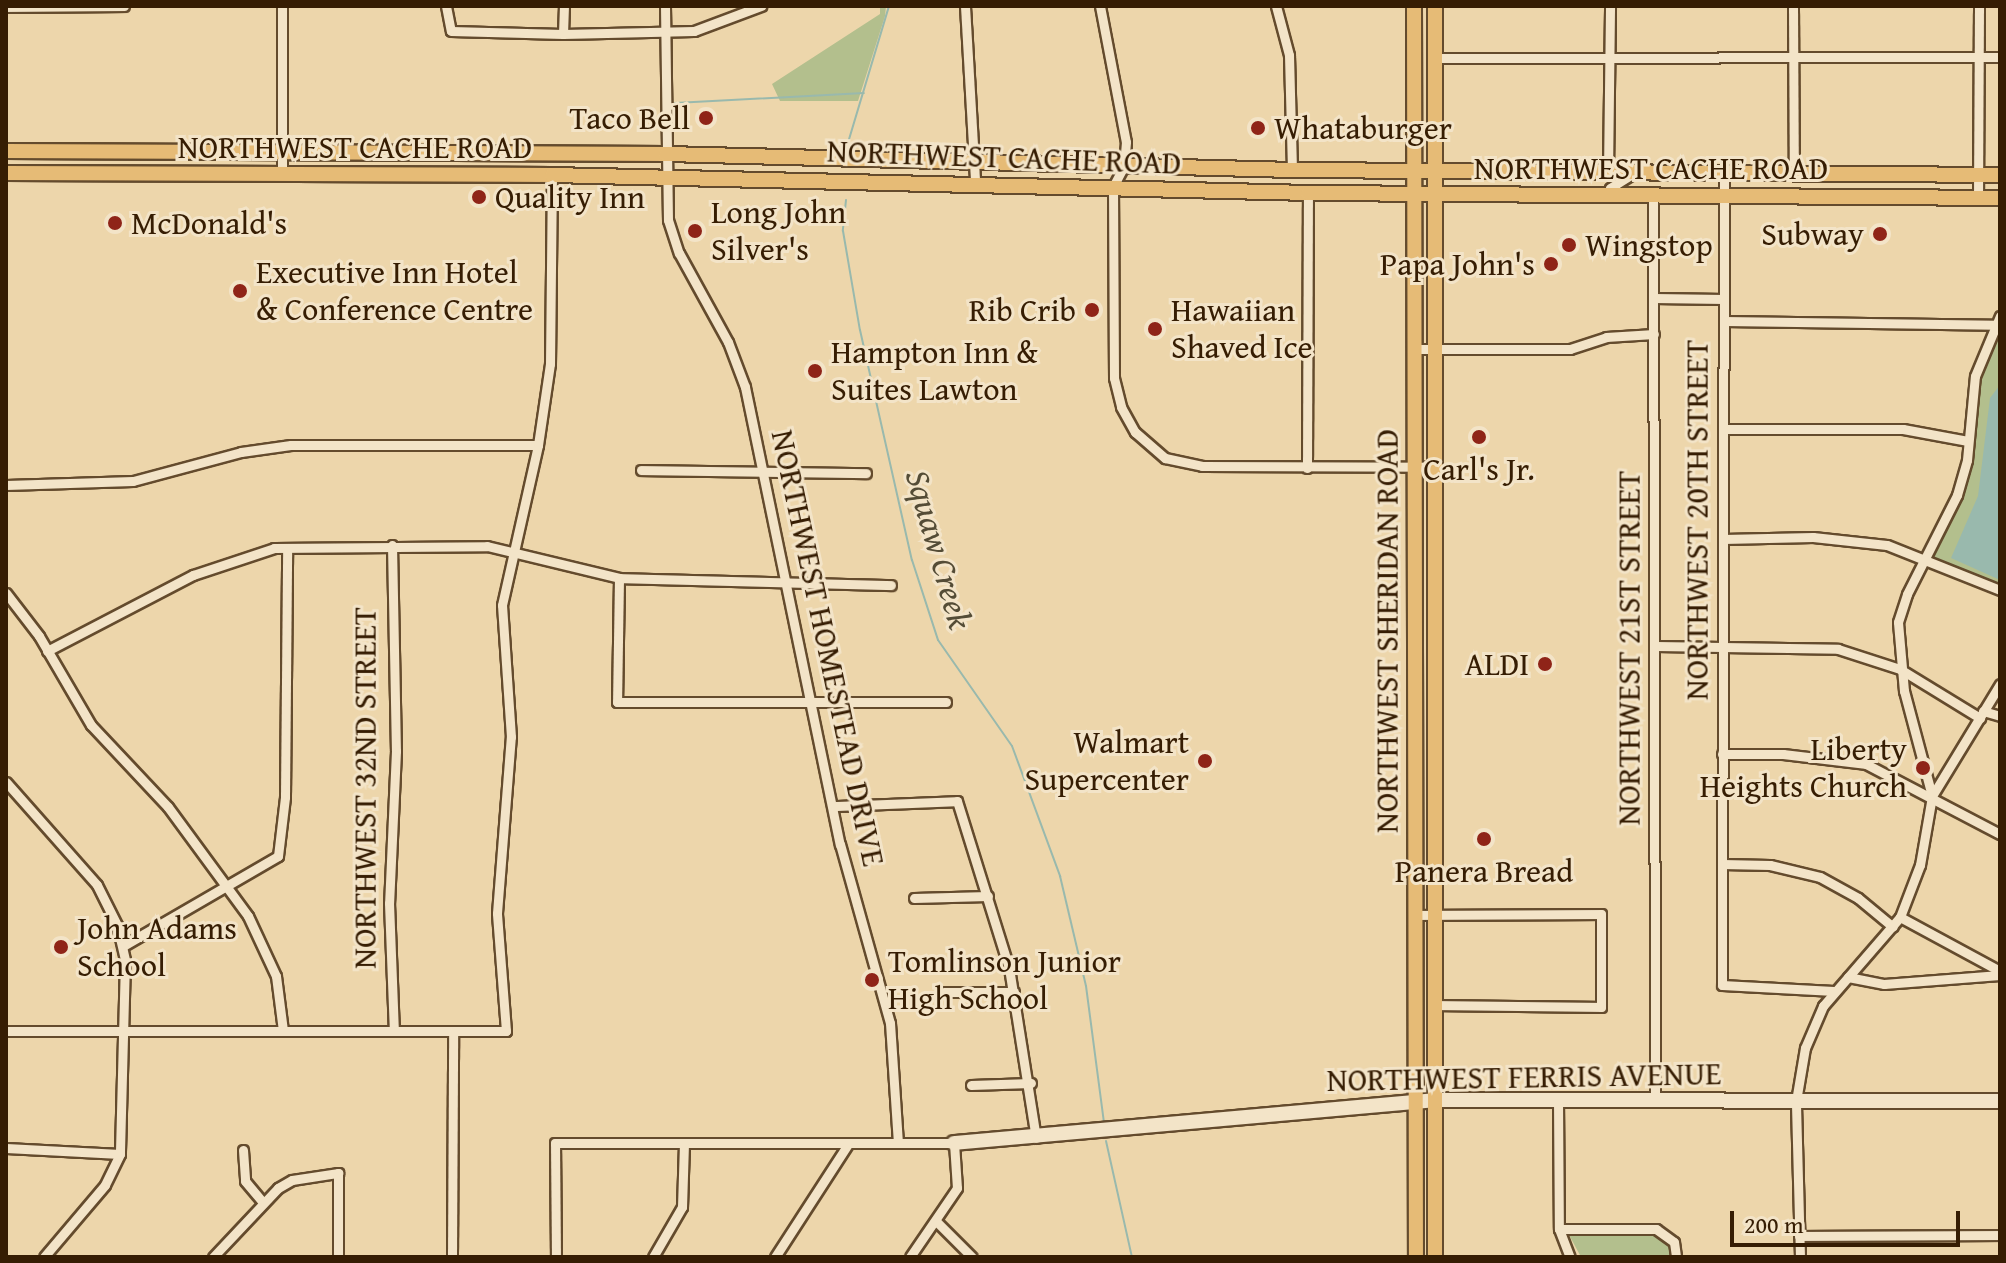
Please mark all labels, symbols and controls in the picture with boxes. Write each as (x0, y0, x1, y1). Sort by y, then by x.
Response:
place label: Taco Bell (570, 99, 690, 137)
marker: Taco Bell (697, 109, 715, 127)
place label: Whataburger (1274, 109, 1452, 147)
marker: Whataburger (1249, 119, 1267, 137)
street label: NORTHWEST CACHE ROAD (178, 128, 532, 166)
street label: NORTHWEST CACHE ROAD (826, 132, 1182, 182)
street label: NORTHWEST CACHE ROAD (1474, 149, 1828, 187)
place label: Quality Inn (495, 178, 645, 216)
marker: Quality Inn (470, 188, 488, 206)
place label: Long John Silver's (711, 194, 846, 269)
place label: McDonald's (131, 204, 287, 242)
marker: McDonald's (106, 214, 124, 232)
place label: Subway (1761, 215, 1864, 253)
marker: Long John Silver's (686, 222, 704, 240)
marker: Subway (1871, 225, 1889, 243)
place label: Wingstop (1585, 226, 1713, 264)
marker: Wingstop (1560, 236, 1578, 254)
place label: Papa John's (1380, 245, 1535, 283)
place label: Executive Inn Hotel & Conference Centre (256, 254, 533, 329)
marker: Papa John's (1542, 255, 1560, 273)
marker: Executive Inn Hotel & Conference Centre (231, 282, 249, 300)
place label: Rib Crib (969, 291, 1076, 329)
place label: Hawaiian Shaved Ice (1171, 292, 1313, 367)
marker: Rib Crib (1083, 301, 1101, 319)
marker: Hawaiian Shaved Ice (1146, 320, 1164, 338)
place label: Hampton Inn & Suites Lawton (831, 334, 1038, 409)
street label: NORTHWEST 20TH STREET (1678, 340, 1716, 700)
marker: Hampton Inn & Suites Lawton (806, 362, 824, 380)
street label: NORTHWEST HOMESTEAD DRIVE (763, 426, 893, 870)
marker: Carl's Jr. (1470, 428, 1488, 446)
street label: NORTHWEST SHERIDAN ROAD (1368, 429, 1406, 833)
place label: Carl's Jr. (1423, 450, 1535, 488)
water label: Squaw Creek (898, 465, 982, 633)
street label: NORTHWEST 21ST STREET (1610, 470, 1648, 826)
street label: NORTHWEST 32ND STREET (346, 607, 384, 969)
place label: ALDI (1465, 645, 1529, 683)
marker: ALDI (1536, 655, 1554, 673)
place label: Walmart Supercenter (1024, 724, 1189, 799)
place label: Liberty Heights Church (1700, 731, 1907, 806)
marker: Walmart Supercenter (1196, 752, 1214, 770)
marker: Liberty Heights Church (1914, 759, 1932, 777)
marker: Panera Bread (1475, 830, 1493, 848)
place label: Panera Bread (1395, 852, 1573, 890)
place label: John Adams School (77, 910, 237, 985)
marker: John Adams School (52, 938, 70, 956)
place label: Tomlinson Junior High School (888, 943, 1121, 1018)
marker: Tomlinson Junior High School (863, 971, 881, 989)
street label: NORTHWEST FERRIS AVENUE (1326, 1054, 1722, 1100)
scale bar (1734, 1195, 1964, 1245)
text: 200 m (1744, 1207, 1804, 1242)

